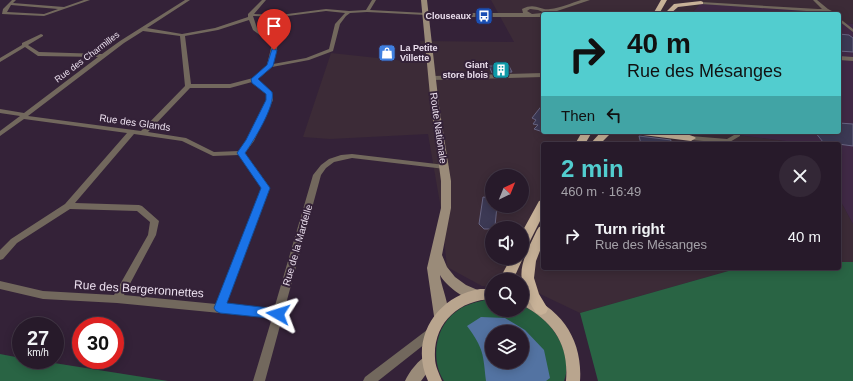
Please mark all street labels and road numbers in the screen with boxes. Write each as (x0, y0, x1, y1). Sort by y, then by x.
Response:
street label: Rue des Charmilles (53, 29, 122, 85)
street label: Route Nationale (428, 92, 449, 165)
street label: Rue des Glands (99, 112, 171, 133)
street label: Rue de la Mardelle (281, 203, 314, 287)
street label: Rue des Bergeronnettes (74, 277, 204, 301)

